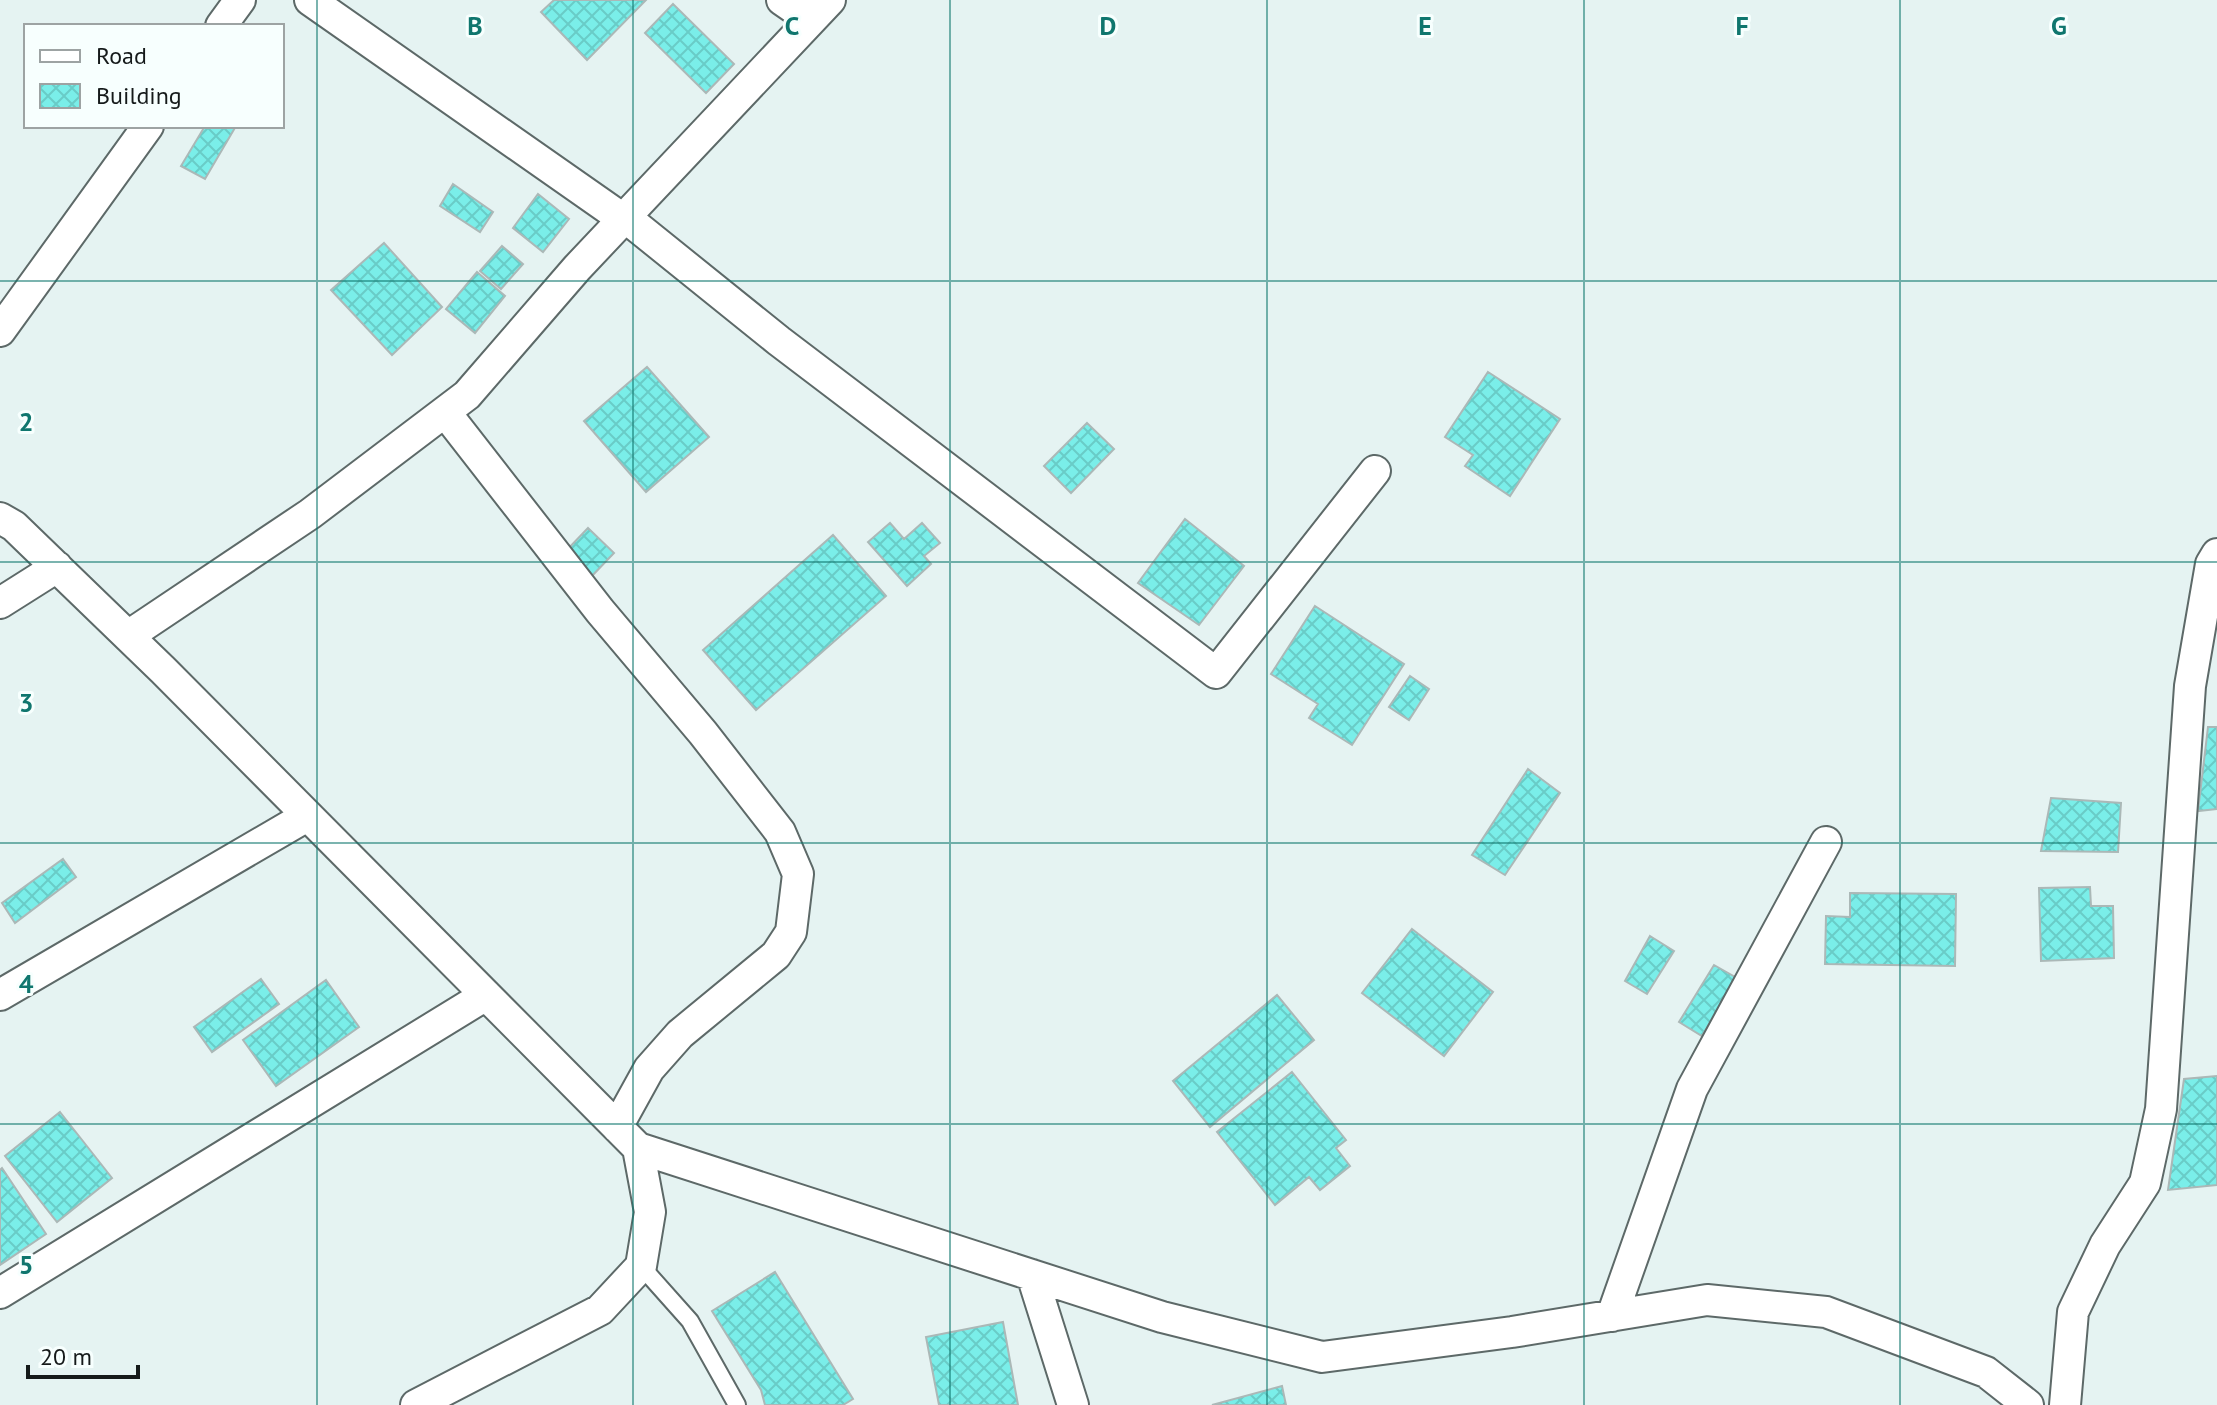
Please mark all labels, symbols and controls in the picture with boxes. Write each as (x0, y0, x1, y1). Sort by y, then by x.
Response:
text: B (467, 9, 483, 42)
text: C (785, 9, 799, 42)
text: D (1100, 9, 1116, 42)
text: E (1418, 9, 1432, 42)
text: F (1735, 9, 1749, 42)
text: G (2051, 9, 2067, 42)
legend (24, 24, 284, 128)
text: Road (96, 40, 147, 71)
text: Building (96, 80, 182, 111)
text: 2 (19, 405, 33, 438)
text: 3 (19, 686, 33, 719)
text: 4 (19, 967, 34, 1000)
text: 5 (19, 1248, 33, 1281)
scale bar (28, 1329, 138, 1379)
text: 20 m (40, 1341, 92, 1372)

